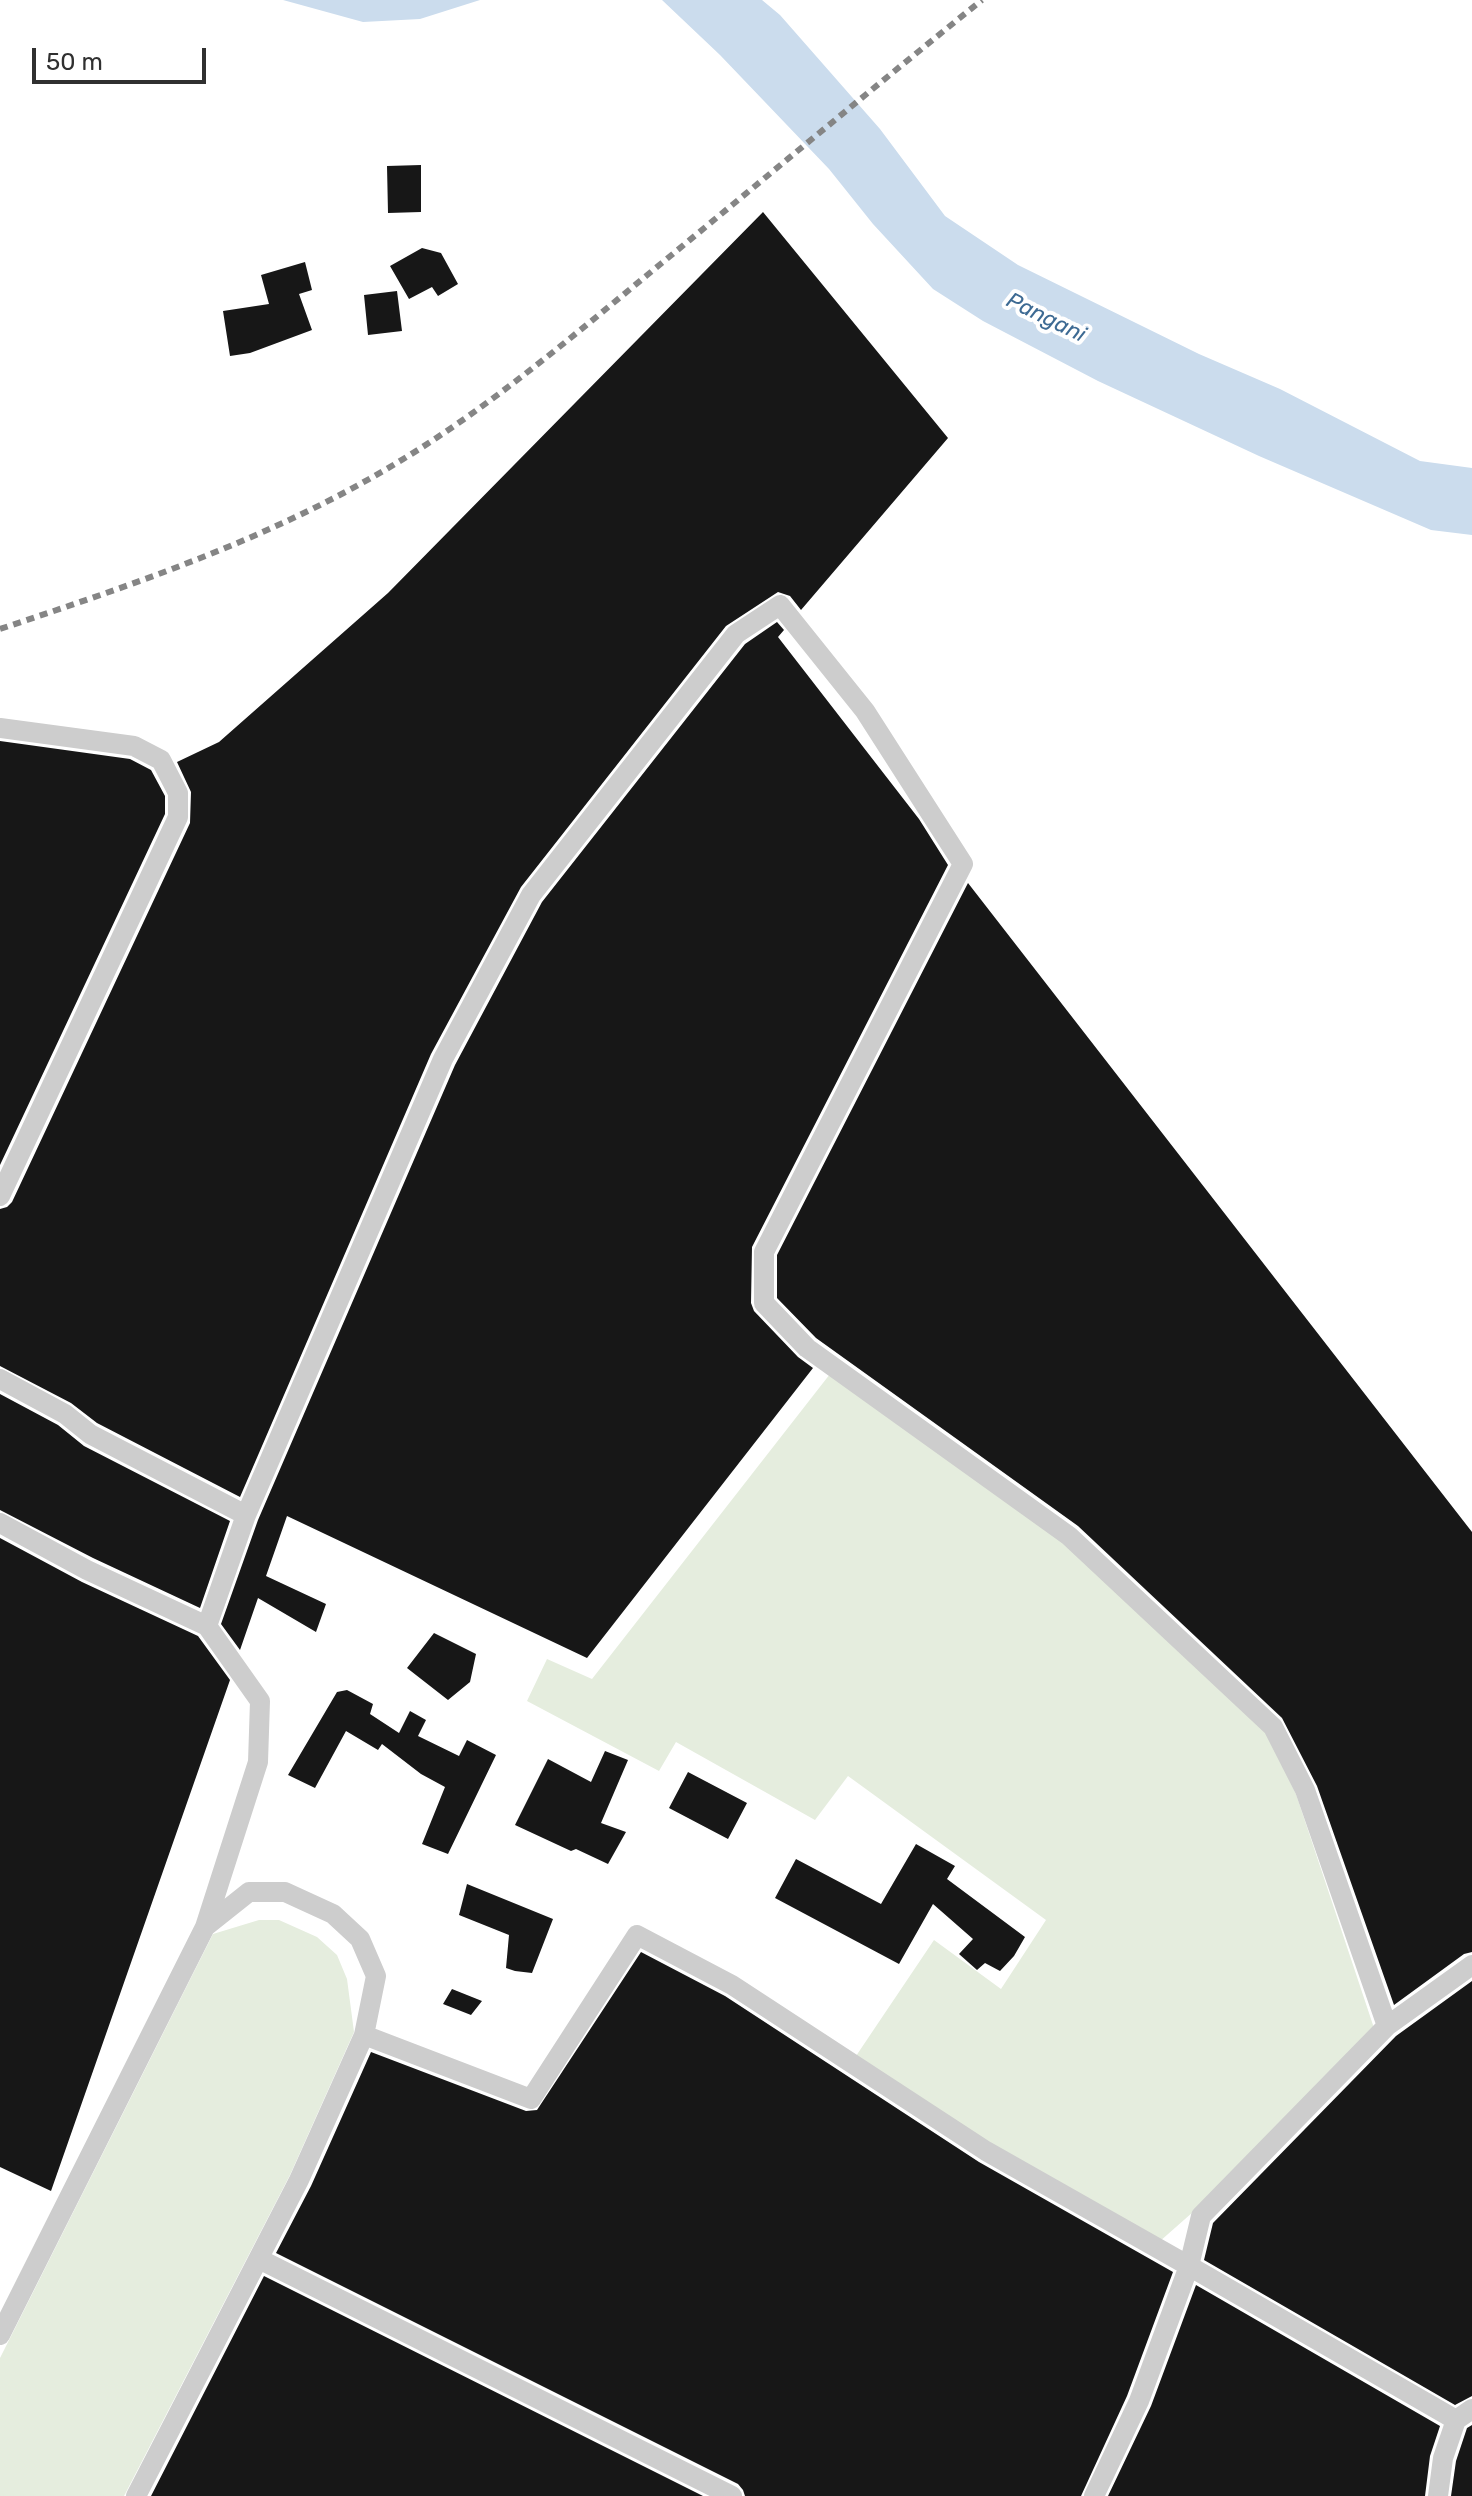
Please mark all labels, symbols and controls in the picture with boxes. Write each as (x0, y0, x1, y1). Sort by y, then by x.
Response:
scale bar (36, 32, 210, 82)
text: 50 m (46, 48, 103, 76)
water label: Pangani (1002, 287, 1090, 349)

